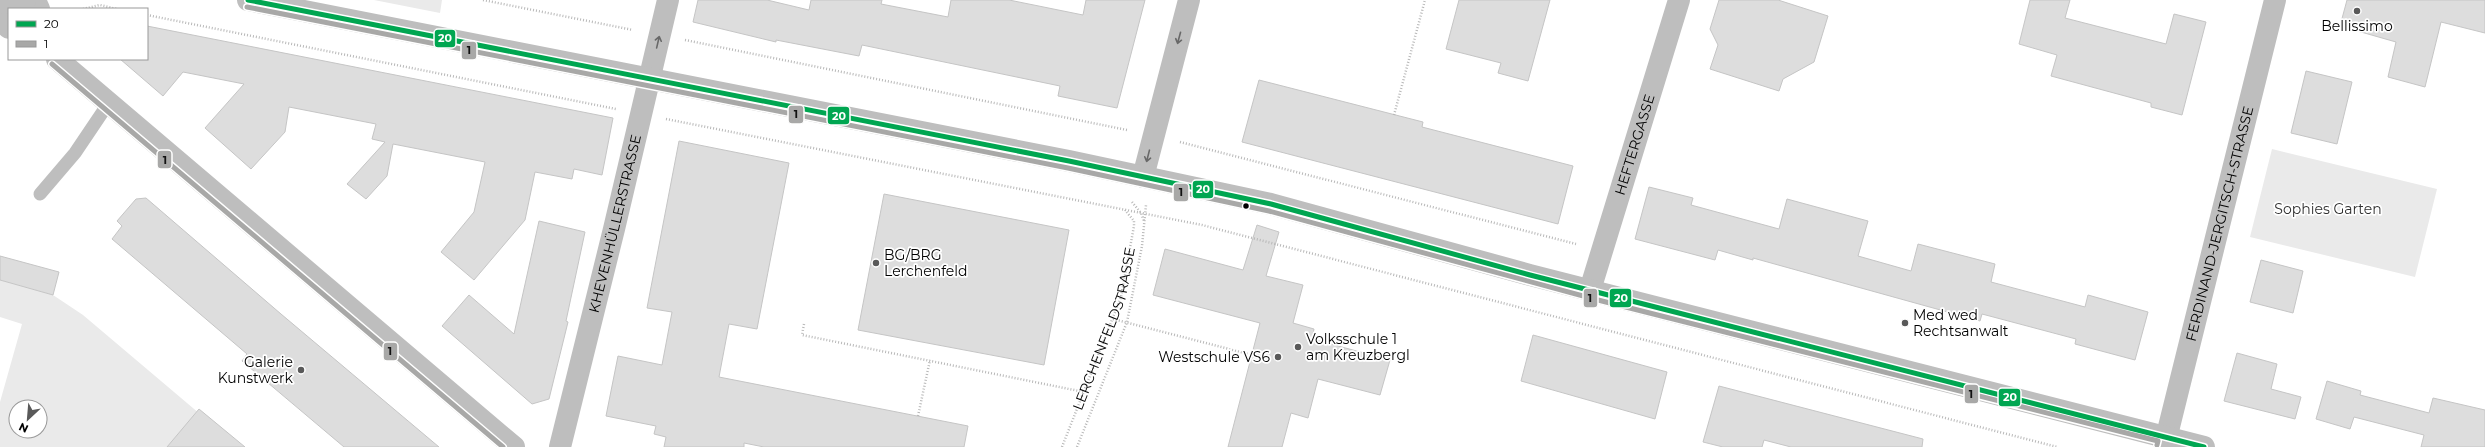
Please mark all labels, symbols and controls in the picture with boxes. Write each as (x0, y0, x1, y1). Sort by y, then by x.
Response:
marker: Bellissimo (2352, 6, 2362, 16)
legend (8, 8, 148, 60)
text: 20 (44, 16, 59, 31)
place label: Bellissimo (2321, 17, 2393, 35)
line badge: 20 (434, 29, 456, 48)
text: 20 (438, 31, 453, 45)
one-way arrow (1175, 31, 1183, 44)
text: 1 (44, 36, 48, 51)
one-way arrow (654, 36, 662, 49)
line badge: 1 (461, 41, 477, 60)
text: 1 (467, 43, 471, 57)
street label: HEFTERGASSE (1611, 92, 1659, 197)
street label: FERDINAND-JERGITSCH-STRASSE (2182, 104, 2257, 343)
line badge: 1 (788, 105, 804, 124)
line badge: 20 (827, 106, 850, 125)
text: 1 (794, 107, 798, 121)
text: 20 (832, 109, 847, 123)
street label: KHEVENHÜLLERSTRASSE (585, 133, 645, 315)
one-way arrow (1144, 149, 1151, 162)
line badge: 1 (157, 150, 172, 169)
text: 1 (163, 153, 167, 167)
line badge: 20 (1192, 180, 1214, 199)
text: 20 (1196, 182, 1211, 196)
line badge: 1 (1173, 183, 1189, 202)
text: 1 (1179, 185, 1183, 199)
park label: Sophies Garten (2274, 200, 2382, 218)
unlabelled marker (1241, 201, 1251, 211)
place label: BG/BRG Lerchenfeld (884, 246, 968, 280)
street label: LERCHENFELDSTRASSE (1068, 246, 1139, 413)
marker: BG/BRG Lerchenfeld (871, 258, 881, 268)
line badge: 1 (1583, 288, 1598, 308)
line badge: 20 (1609, 288, 1632, 308)
text: 1 (1588, 291, 1592, 305)
text: 20 (1614, 291, 1629, 305)
place label: Med wed Rechtsanwalt (1913, 306, 2009, 340)
marker: Med wed Rechtsanwalt (1900, 318, 1910, 328)
place label: Volksschule 1 am Kreuzbergl (1306, 330, 1410, 364)
line badge: 1 (383, 342, 398, 361)
marker: Volksschule 1 am Kreuzbergl (1293, 342, 1303, 352)
text: 1 (388, 344, 392, 358)
place label: Westschule VS6 (1158, 348, 1270, 366)
marker: Westschule VS6 (1273, 352, 1283, 362)
place label: Galerie Kunstwerk (218, 353, 294, 387)
marker: Galerie Kunstwerk (296, 365, 306, 375)
line badge: 1 (1964, 384, 1979, 404)
text: 1 (1969, 387, 1973, 401)
line badge: 20 (1998, 388, 2021, 407)
text: 20 (2003, 390, 2018, 404)
north arrow (8, 399, 48, 439)
text: N (17, 420, 31, 436)

